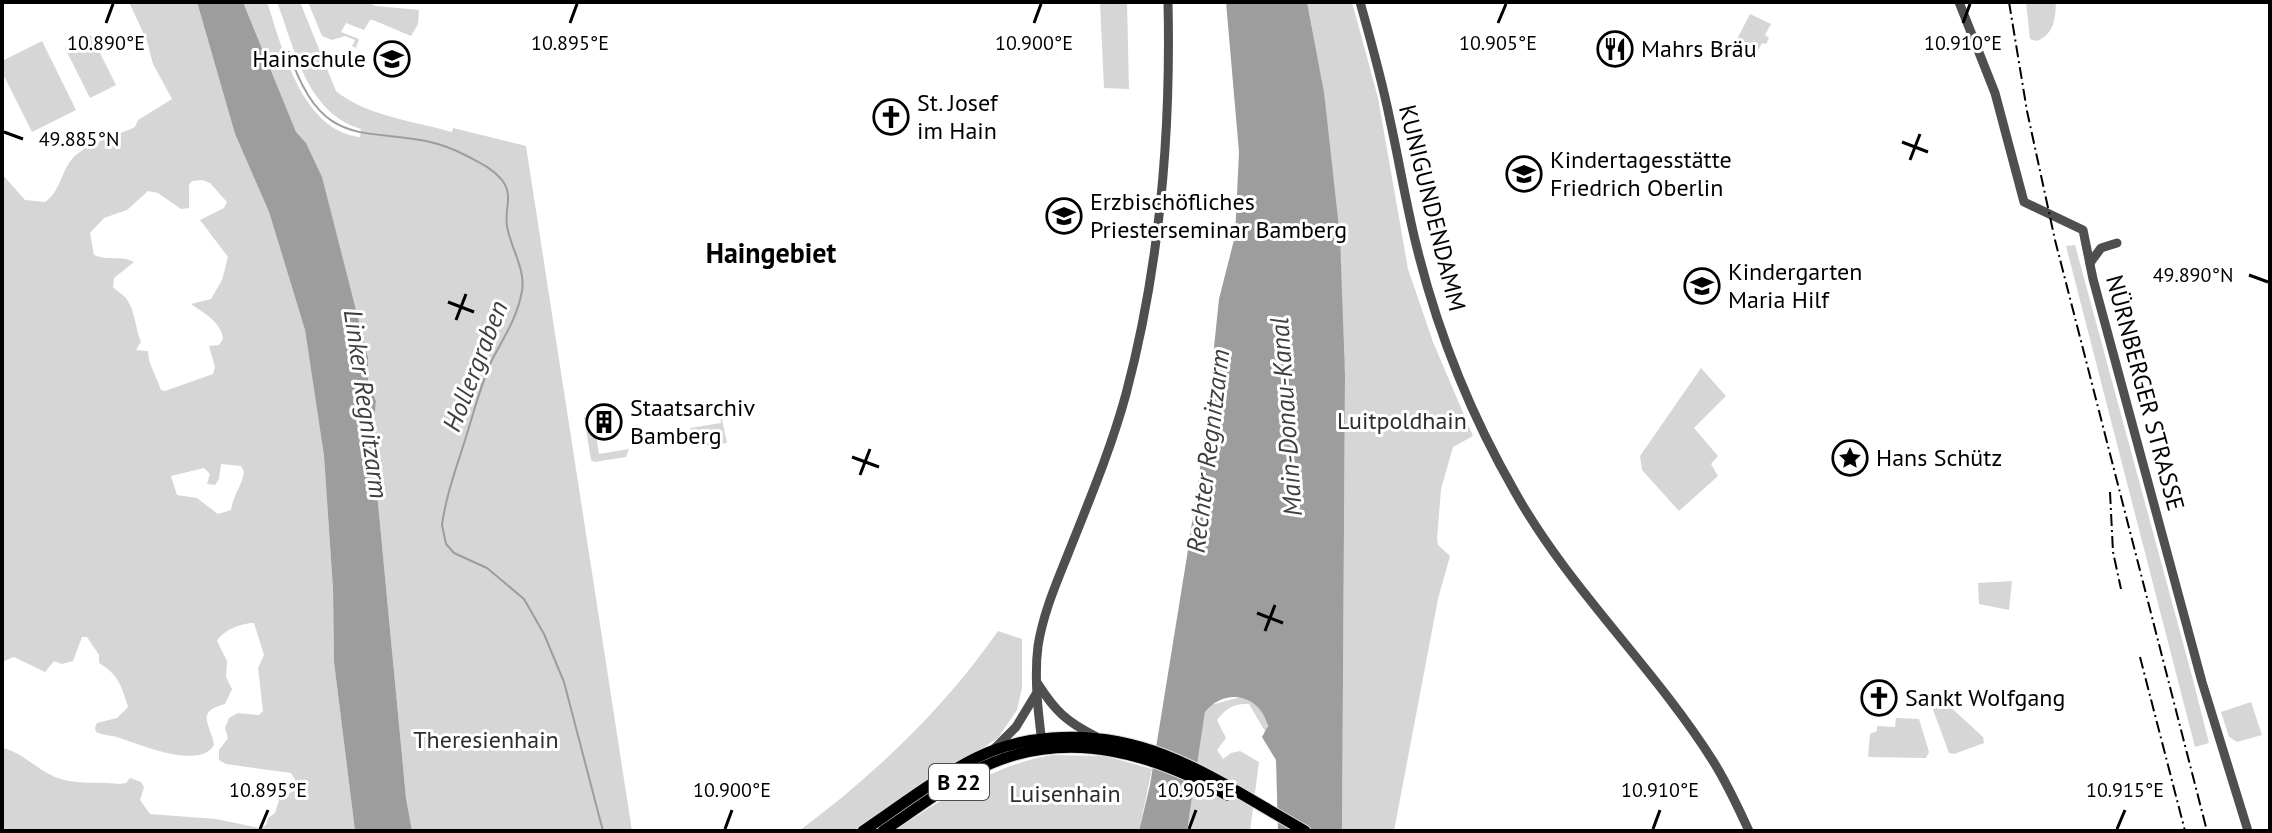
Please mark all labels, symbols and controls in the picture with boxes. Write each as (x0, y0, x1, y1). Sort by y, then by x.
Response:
text: 10.890°E (67, 30, 145, 56)
text: 10.895°E (531, 30, 609, 56)
text: 10.900°E (995, 30, 1073, 56)
text: 10.905°E (1459, 30, 1537, 56)
restaurant icon: Mahrs Bräu (1596, 30, 1634, 68)
text: 10.910°E (1924, 30, 2002, 56)
place label: Mahrs Bräu (1641, 33, 1757, 64)
school or university icon: Hainschule (373, 40, 411, 78)
place label: Hainschule (252, 43, 366, 74)
place label: St. Josef im Hain (917, 87, 999, 146)
church icon: St. Josef im Hain (872, 98, 910, 136)
street label: KUNIGUNDENDAMM (1392, 101, 1473, 314)
text: 49.885°N (39, 126, 119, 152)
place label: Kindertagesstätte Friedrich Oberlin (1550, 144, 1732, 203)
school or university icon: Kindertagesstätte Friedrich Oberlin (1505, 155, 1543, 193)
place label: Erzbischöfliches Priesterseminar Bamberg (1090, 186, 1347, 245)
school or university icon: Erzbischöfliches Priesterseminar Bamberg (1045, 197, 1083, 235)
district label: Haingebiet (706, 234, 837, 271)
place label: Kindergarten Maria Hilf (1728, 256, 1862, 315)
text: 49.890°N (2153, 262, 2233, 288)
school or university icon: Kindergarten Maria Hilf (1683, 267, 1721, 305)
street label: NÜRNBERGER STRASSE (2099, 272, 2192, 514)
water label: Hollergraben (434, 296, 515, 436)
water label: Linker Regnitzarm (337, 307, 396, 501)
water label: Main-Donau-Kanal (1262, 317, 1309, 518)
water label: Rechter Regnitzarm (1179, 347, 1236, 555)
place label: Staatsarchiv Bamberg (630, 392, 755, 451)
building icon: Staatsarchiv Bamberg (585, 403, 623, 441)
park label: Luitpoldhain (1337, 405, 1467, 436)
place icon: Hans Schütz (1831, 439, 1869, 477)
place label: Hans Schütz (1876, 442, 2002, 473)
church icon: Sankt Wolfgang (1860, 679, 1898, 717)
place label: Sankt Wolfgang (1905, 682, 2065, 713)
park label: Theresienhain (413, 724, 559, 755)
road number: B 22 (929, 764, 989, 800)
text: 10.895°E (229, 777, 307, 803)
text: 10.900°E (693, 777, 771, 803)
text: 10.905°E (1157, 777, 1235, 803)
text: 10.910°E (1621, 777, 1699, 803)
text: 10.915°E (2086, 777, 2164, 803)
park label: Luisenhain (1009, 778, 1121, 809)

